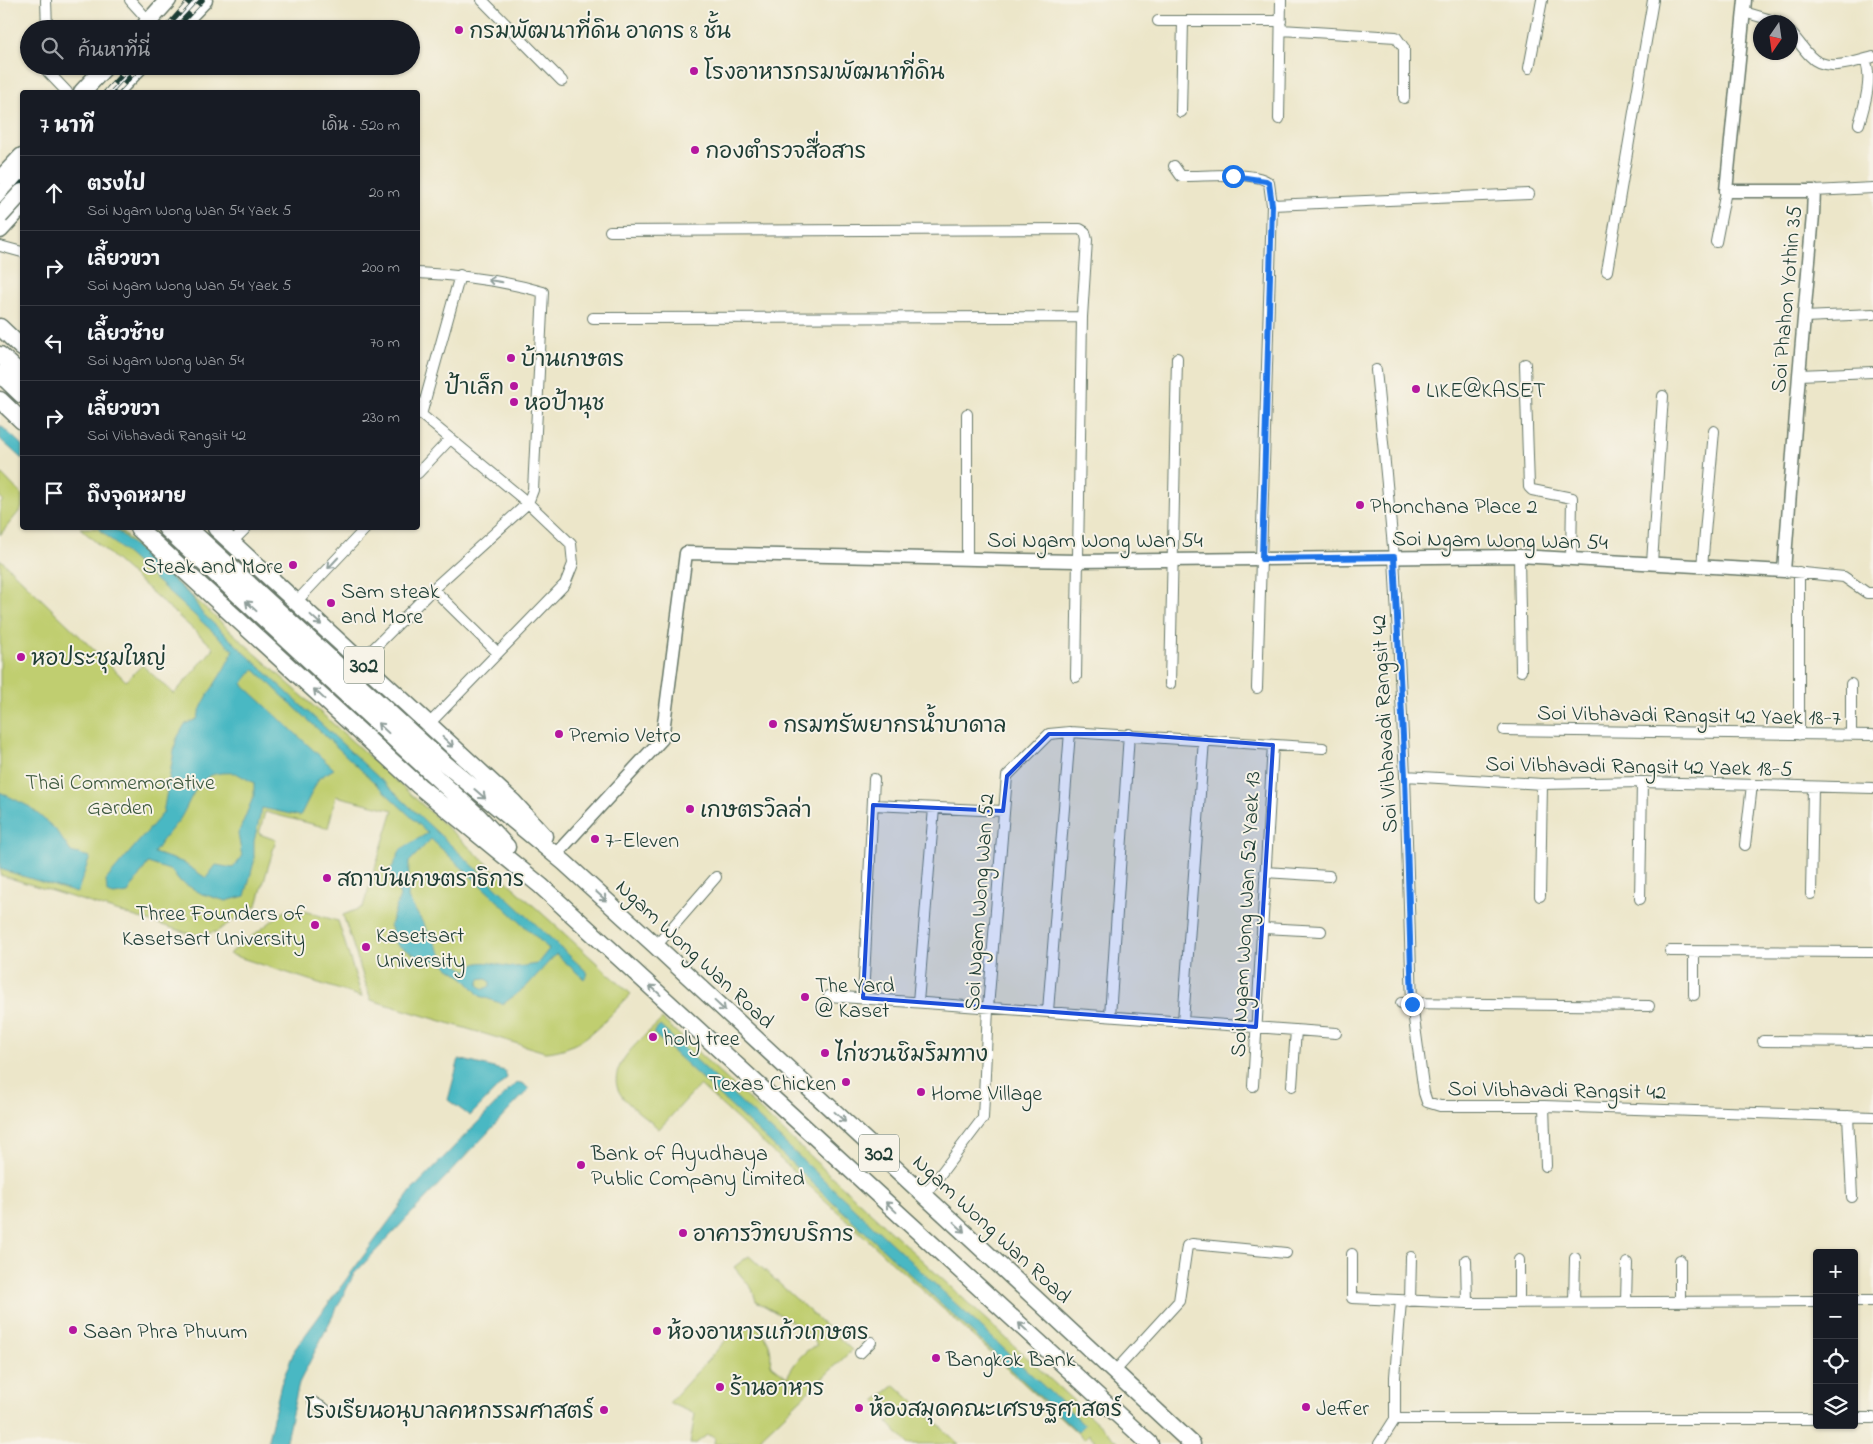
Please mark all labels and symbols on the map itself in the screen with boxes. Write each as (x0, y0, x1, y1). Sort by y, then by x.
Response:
place label: กรมพัฒนาที่ดิน อาคาร 8 ชั้น (469, 10, 731, 49)
north arrow (1753, 15, 1798, 60)
marker: กรมพัฒนาที่ดิน อาคาร 8 ชั้น (453, 24, 465, 36)
place label: โรงอาหารกรมพัฒนาที่ดิน (704, 51, 945, 90)
marker: โรงอาหารกรมพัฒนาที่ดิน (688, 65, 700, 77)
place label: กองตำรวจสื่อสาร (705, 130, 866, 169)
marker: กองตำรวจสื่อสาร (689, 144, 701, 156)
route start (1222, 165, 1245, 188)
street label: Soi Phahon Yothin 35 (1764, 204, 1812, 394)
one-way arrow (488, 275, 504, 285)
place label: บ้านเกษตร (521, 344, 624, 377)
marker: บ้านเกษตร (505, 352, 517, 364)
place label: ป้าเล็ก (445, 371, 504, 405)
place label: LIKE@KASET (1426, 376, 1546, 408)
marker: ป้าเล็ก (508, 380, 520, 392)
marker: LIKE@KASET (1410, 383, 1422, 395)
place label: หอป้านุช (524, 387, 605, 421)
marker: หอป้านุช (508, 396, 520, 408)
place label: Phonchana Place 2 (1370, 492, 1538, 524)
marker: Phonchana Place 2 (1354, 499, 1366, 511)
street label: Soi Ngam Wong Wan 54 (1392, 524, 1608, 561)
street label: Soi Ngam Wong Wan 54 (987, 526, 1203, 559)
place label: Steak and More (143, 552, 283, 584)
one-way arrow (327, 557, 339, 569)
marker: Steak and More (287, 559, 299, 571)
place label: Sam steak and More (341, 577, 440, 634)
marker: Sam steak and More (325, 597, 337, 609)
one-way arrow (245, 600, 257, 612)
one-way arrow (310, 614, 323, 626)
street label: Soi Vibhavadi Rangsit 42 (1364, 614, 1409, 834)
place label: หอประชุมใหญ่ (31, 643, 166, 676)
road number: 302 (344, 646, 384, 684)
marker: หอประชุมใหญ่ (15, 651, 27, 663)
one-way arrow (312, 688, 325, 700)
street label: Soi Vibhavadi Rangsit 42 Yaek 18-7 (1537, 698, 1841, 737)
place label: กรมทรัพยากรน้ำบาดาล (783, 703, 1006, 743)
marker: กรมทรัพยากรน้ำบาดาล (767, 718, 779, 730)
place label: Premio Vetro (569, 721, 681, 753)
one-way arrow (377, 722, 390, 734)
marker: Premio Vetro (553, 728, 565, 740)
one-way arrow (442, 736, 455, 748)
street label: Soi Vibhavadi Rangsit 42 Yaek 18-5 (1485, 749, 1793, 788)
park label: Thai Commemorative Garden (25, 768, 215, 825)
street label: Soi Ngam Wong Wan 52 Yaek 13 (1224, 770, 1271, 1058)
one-way arrow (473, 788, 486, 800)
street label: Soi Ngam Wong Wan 52 (957, 792, 1006, 1012)
place label: เกษตรวิลล่า (700, 796, 811, 828)
marker: เกษตรวิลล่า (684, 803, 696, 815)
place label: 7-Eleven (605, 826, 679, 858)
marker: 7-Eleven (589, 833, 601, 845)
place label: สถาบันเกษตราธิการ (337, 865, 524, 897)
marker: สถาบันเกษตราธิการ (321, 872, 333, 884)
street label: Ngam Wong Wan Road (607, 873, 781, 1038)
one-way arrow (595, 890, 607, 902)
place label: Three Founders of Kasetsart University (122, 899, 306, 957)
marker: Three Founders of Kasetsart University (309, 919, 321, 931)
place label: Kasetsart University (376, 921, 465, 979)
marker: Kasetsart University (360, 941, 372, 953)
place label: The Yard @ Kaset (815, 971, 895, 1028)
one-way arrow (649, 984, 661, 996)
marker: The Yard @ Kaset (799, 991, 811, 1003)
route end (1401, 993, 1424, 1016)
one-way arrow (714, 1000, 727, 1012)
place label: holy tree (663, 1024, 740, 1057)
marker: holy tree (647, 1031, 659, 1043)
place label: ไก่ชวนชิมริมทาง (834, 1039, 988, 1072)
marker: ไก่ชวนชิมริมทาง (819, 1047, 831, 1059)
place label: Texas Chicken (709, 1069, 836, 1101)
street label: Soi Vibhavadi Rangsit 42 (1447, 1074, 1667, 1111)
marker: Texas Chicken (840, 1076, 852, 1088)
place label: Home Village (931, 1079, 1042, 1112)
marker: Home Village (915, 1086, 927, 1098)
one-way arrow (833, 1111, 846, 1123)
road number: 302 (859, 1134, 899, 1172)
place label: Bank of Ayudhaya Public Company Limited (590, 1139, 805, 1197)
street label: Ngam Wong Wan Road (904, 1148, 1078, 1313)
marker: Bank of Ayudhaya Public Company Limited (575, 1159, 587, 1171)
one-way arrow (884, 1201, 897, 1212)
place label: อาคารวิทยบริการ (693, 1220, 854, 1252)
one-way arrow (952, 1221, 965, 1233)
marker: อาคารวิทยบริการ (677, 1227, 689, 1239)
place label: Saan Phra Phuum (83, 1317, 247, 1349)
place label: ห้องอาหารแก้วเกษตร (667, 1317, 869, 1350)
one-way arrow (1017, 1322, 1030, 1334)
marker: Saan Phra Phuum (67, 1324, 79, 1336)
marker: ห้องอาหารแก้วเกษตร (651, 1325, 663, 1337)
place label: Bangkok Bank (945, 1345, 1076, 1378)
marker: Bangkok Bank (930, 1352, 942, 1364)
place label: ร้านอาหาร (730, 1373, 824, 1406)
marker: ร้านอาหาร (714, 1381, 726, 1393)
place label: ห้องสมุดคณะเศรษฐศาสตร์ (869, 1394, 1122, 1427)
place label: Jeffer (1316, 1394, 1369, 1426)
place label: โรงเรียนอนุบาลคหกรรมศาสตร์ (305, 1396, 594, 1429)
marker: Jeffer (1300, 1401, 1312, 1413)
marker: ห้องสมุดคณะเศรษฐศาสตร์ (853, 1402, 865, 1414)
marker: โรงเรียนอนุบาลคหกรรมศาสตร์ (598, 1404, 610, 1416)

